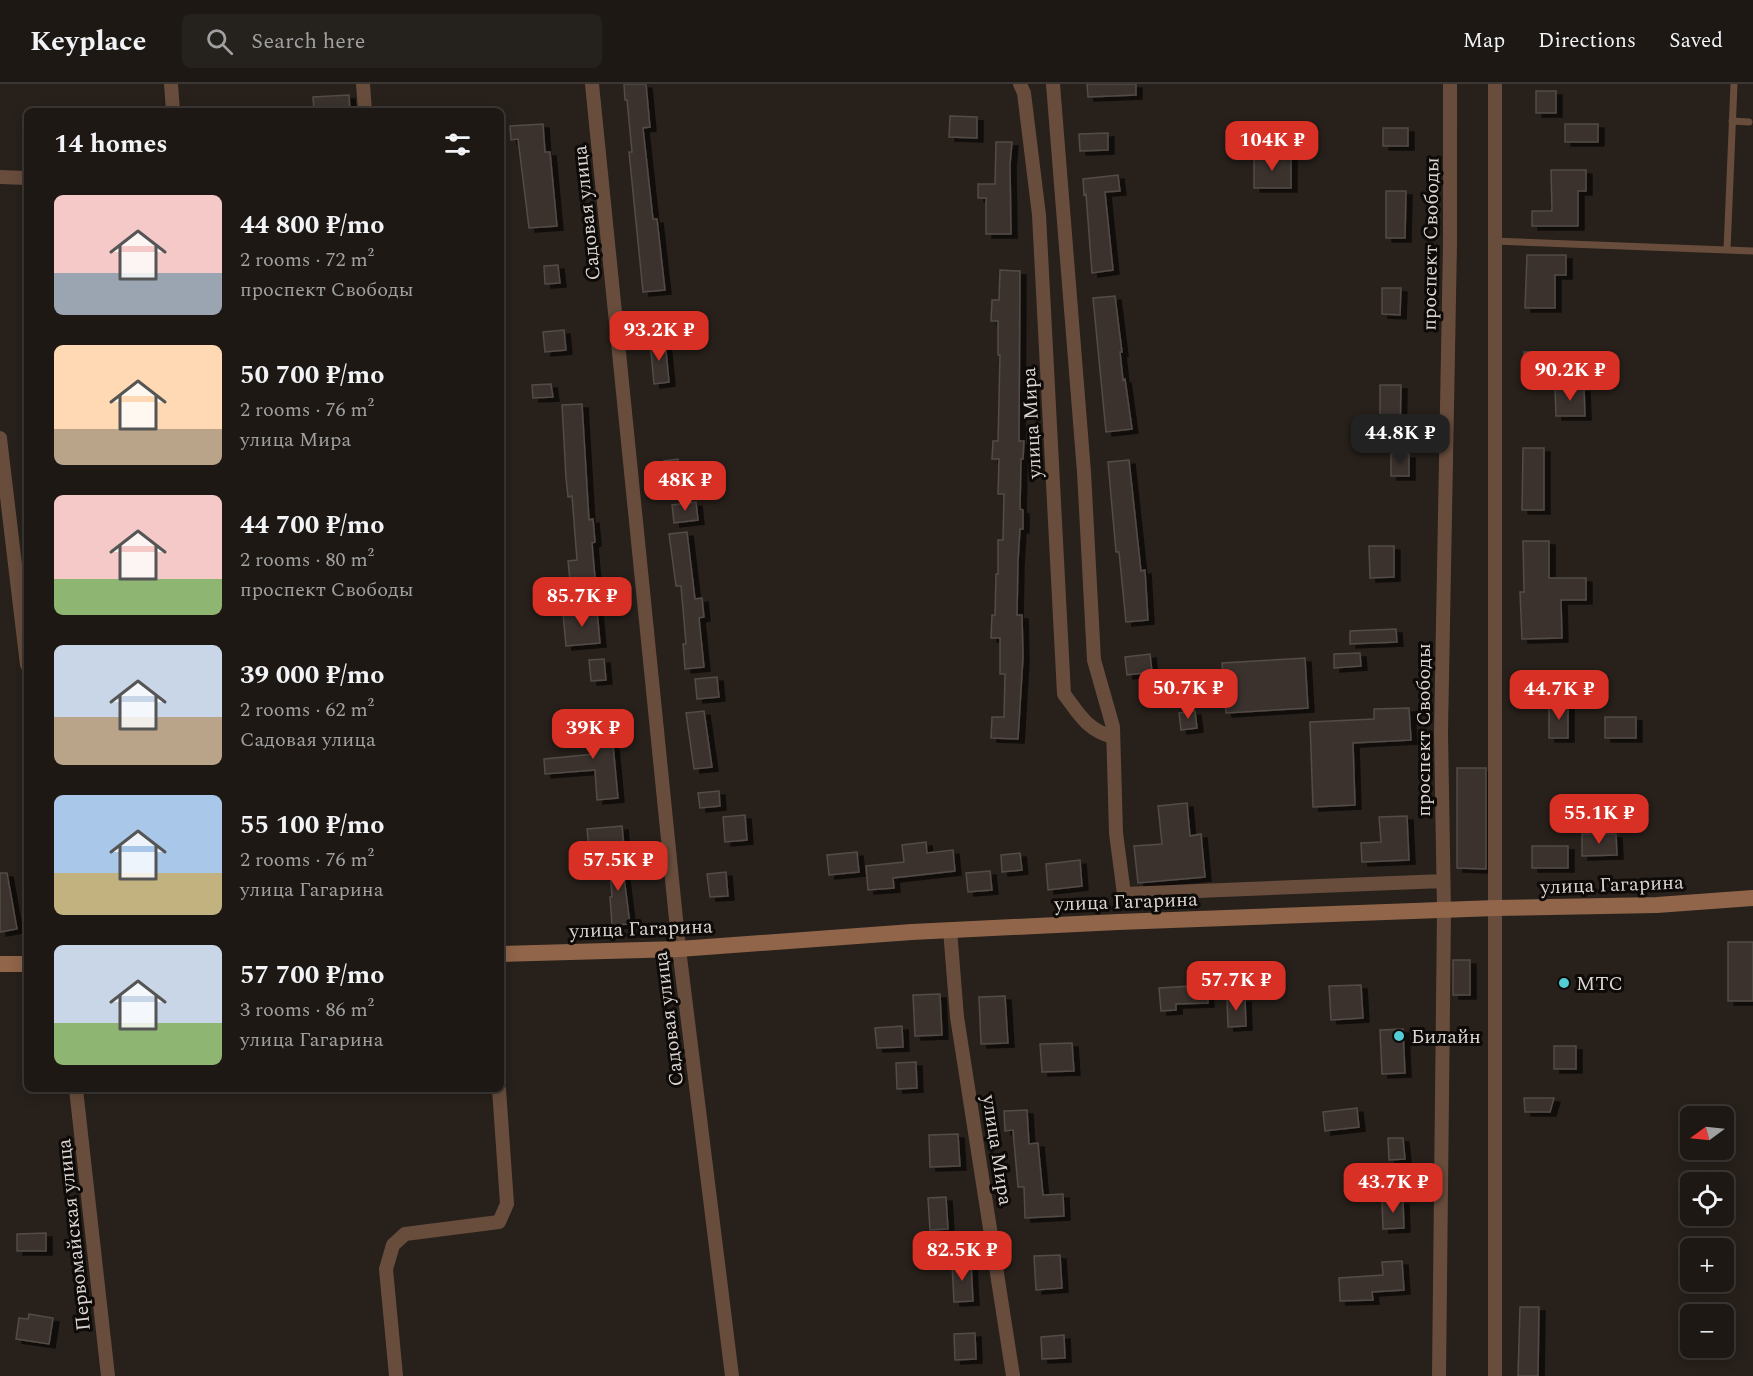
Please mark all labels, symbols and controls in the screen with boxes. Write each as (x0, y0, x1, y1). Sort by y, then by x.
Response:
search box (182, 14, 602, 68)
text: Keyplace (30, 20, 146, 63)
icon: search (203, 25, 236, 58)
text: Search here (251, 25, 365, 58)
text: Map (1463, 25, 1505, 57)
text: Directions (1538, 25, 1636, 57)
text: Saved (1669, 25, 1723, 57)
pin: 104K ₽ (1223, 121, 1321, 172)
text: 14 homes (54, 124, 168, 164)
text: 104K ₽ (1239, 125, 1305, 155)
icon: filters (441, 128, 474, 161)
street label: Садовая улица (565, 144, 609, 282)
street label: проспект Свободы (1414, 157, 1448, 331)
text: 44 800 ₽/mo (240, 205, 384, 245)
icon: home (102, 219, 174, 291)
text: 2 rooms · 72 m² (240, 245, 374, 275)
text: проспект Свободы (240, 275, 413, 305)
pin: 93.2K ₽ (604, 311, 714, 362)
text: 93.2K ₽ (624, 315, 694, 345)
pin: 90.2K ₽ (1515, 351, 1625, 402)
text: 50 700 ₽/mo (240, 355, 384, 395)
text: 90.2K ₽ (1535, 355, 1605, 385)
street label: улица Мира (1014, 366, 1050, 480)
icon: home (102, 369, 174, 441)
text: 2 rooms · 76 m² (240, 395, 374, 425)
pin: 44.8K ₽ (1345, 414, 1455, 465)
text: 44.8K ₽ (1365, 418, 1435, 448)
text: улица Мира (240, 425, 351, 455)
pin: 48K ₽ (643, 461, 727, 512)
text: 48K ₽ (658, 465, 712, 495)
text: 44 700 ₽/mo (240, 505, 384, 545)
icon: home (102, 519, 174, 591)
text: 2 rooms · 80 m² (240, 545, 374, 575)
text: проспект Свободы (240, 575, 413, 605)
pin: 85.7K ₽ (527, 577, 637, 628)
text: 85.7K ₽ (547, 581, 617, 611)
street label: проспект Свободы (1409, 643, 1439, 817)
text: 39 000 ₽/mo (240, 655, 384, 695)
icon: home (102, 669, 174, 741)
pin: 50.7K ₽ (1133, 669, 1243, 720)
pin: 44.7K ₽ (1504, 670, 1614, 721)
text: 50.7K ₽ (1153, 673, 1223, 703)
text: 44.7K ₽ (1524, 674, 1594, 704)
text: 2 rooms · 62 m² (240, 695, 374, 725)
pin: 39K ₽ (551, 709, 635, 760)
text: 39K ₽ (566, 713, 620, 743)
text: Садовая улица (240, 725, 376, 755)
pin: 55.1K ₽ (1544, 794, 1654, 845)
text: 55.1K ₽ (1564, 798, 1634, 828)
text: 55 100 ₽/mo (240, 805, 384, 845)
icon: home (102, 819, 174, 891)
pin: 57.5K ₽ (563, 841, 673, 892)
text: 2 rooms · 76 m² (240, 845, 374, 875)
text: 57.5K ₽ (583, 845, 653, 875)
street label: улица Гагарина (1539, 867, 1684, 903)
text: улица Гагарина (240, 875, 383, 905)
street label: улица Гагарина (1053, 884, 1198, 920)
street label: улица Гагарина (568, 911, 713, 947)
street label: Садовая улица (646, 949, 692, 1088)
text: 57 700 ₽/mo (240, 955, 384, 995)
pin: 57.7K ₽ (1181, 961, 1291, 1012)
text: 57.7K ₽ (1201, 965, 1271, 995)
icon: home (102, 969, 174, 1041)
place label: МТС (1576, 969, 1623, 999)
marker: МТС (1557, 976, 1571, 990)
text: 3 rooms · 86 m² (240, 995, 374, 1025)
place label: Билайн (1411, 1022, 1481, 1052)
text: улица Гагарина (240, 1025, 383, 1055)
marker: Билайн (1392, 1029, 1406, 1043)
street label: улица Мира (973, 1092, 1021, 1208)
north arrow (1680, 1106, 1734, 1160)
map controls (1680, 1106, 1734, 1358)
street label: Первомайская улица (49, 1137, 99, 1333)
pin: 43.7K ₽ (1338, 1163, 1448, 1214)
text: 43.7K ₽ (1358, 1167, 1428, 1197)
button: locate (1680, 1172, 1734, 1226)
pin: 82.5K ₽ (907, 1231, 1017, 1282)
text: 82.5K ₽ (927, 1235, 997, 1265)
button: + (1680, 1238, 1734, 1292)
button: − (1680, 1304, 1734, 1358)

